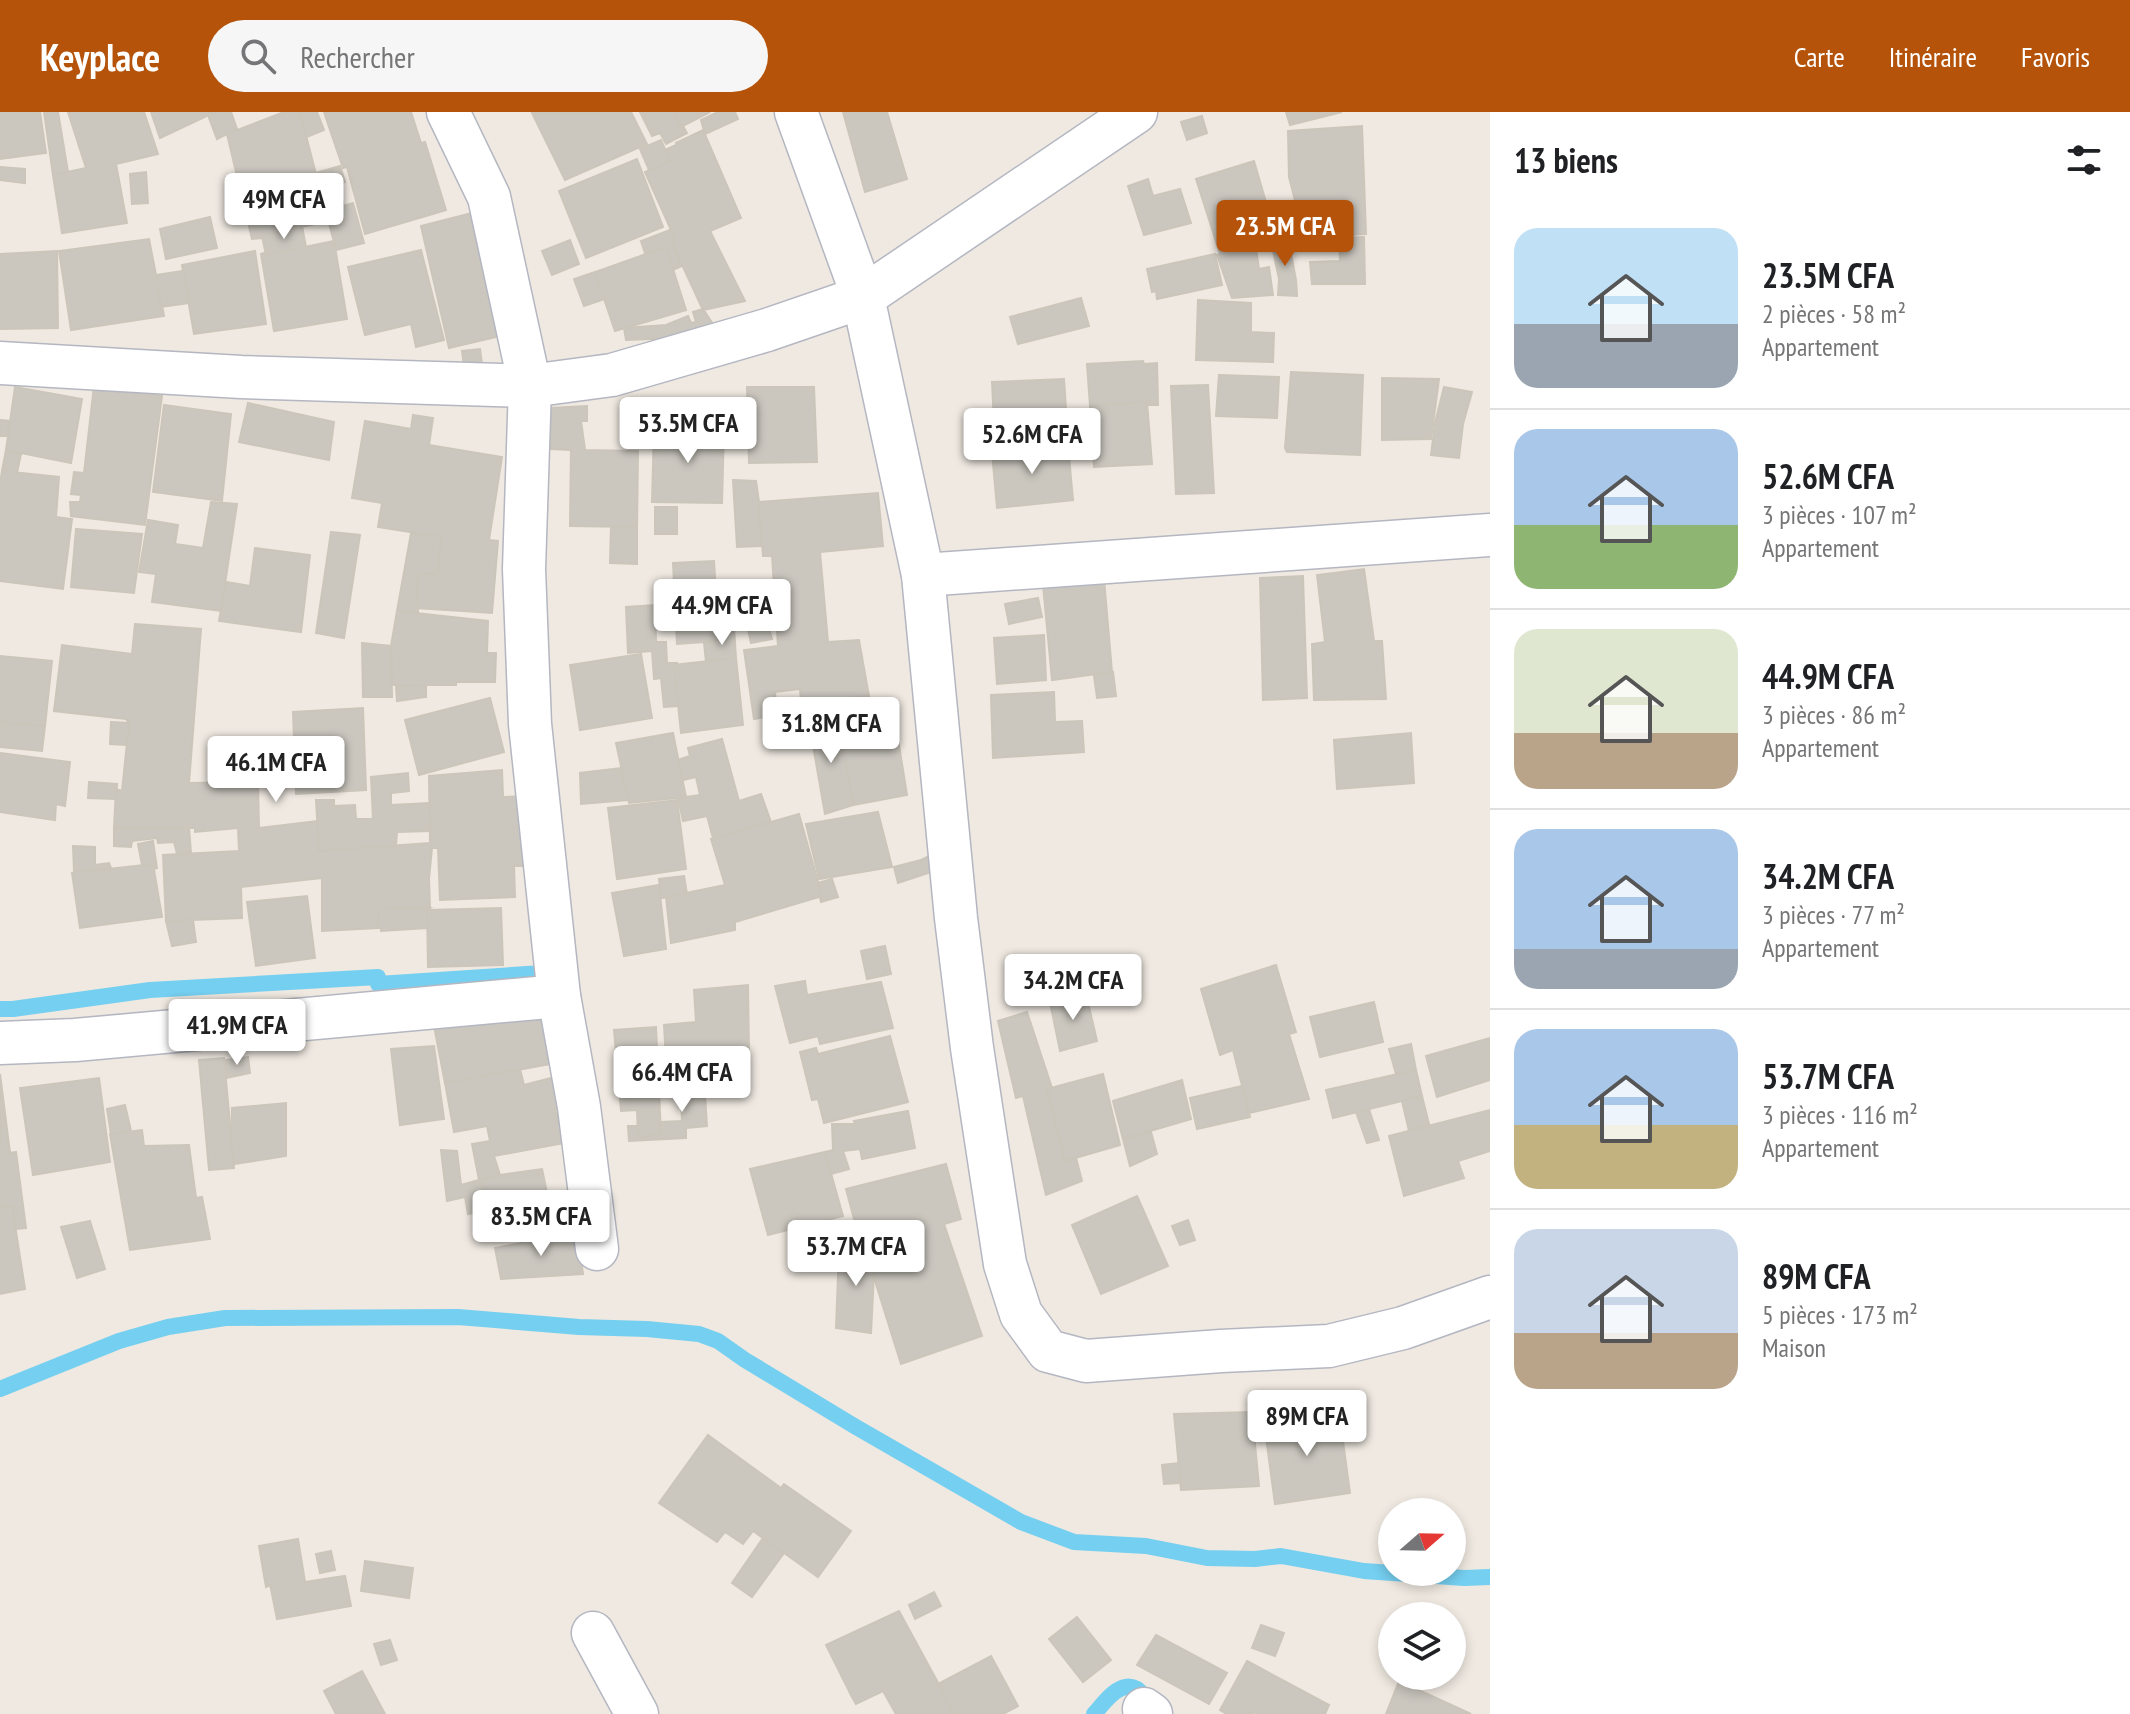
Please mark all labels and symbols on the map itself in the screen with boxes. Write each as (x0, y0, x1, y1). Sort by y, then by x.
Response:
pin: 49M CFA (210, 173, 358, 241)
pin: 23.5M CFA (1193, 200, 1377, 268)
pin: 53.5M CFA (596, 397, 780, 465)
pin: 52.6M CFA (940, 408, 1124, 476)
pin: 44.9M CFA (630, 579, 814, 647)
pin: 31.8M CFA (739, 697, 923, 765)
pin: 46.1M CFA (184, 736, 368, 804)
pin: 34.2M CFA (981, 954, 1165, 1022)
pin: 41.9M CFA (145, 999, 329, 1067)
pin: 66.4M CFA (590, 1046, 774, 1114)
pin: 83.5M CFA (449, 1190, 633, 1258)
pin: 53.7M CFA (764, 1220, 948, 1288)
pin: 89M CFA (1233, 1390, 1381, 1458)
north arrow (1378, 1498, 1466, 1586)

